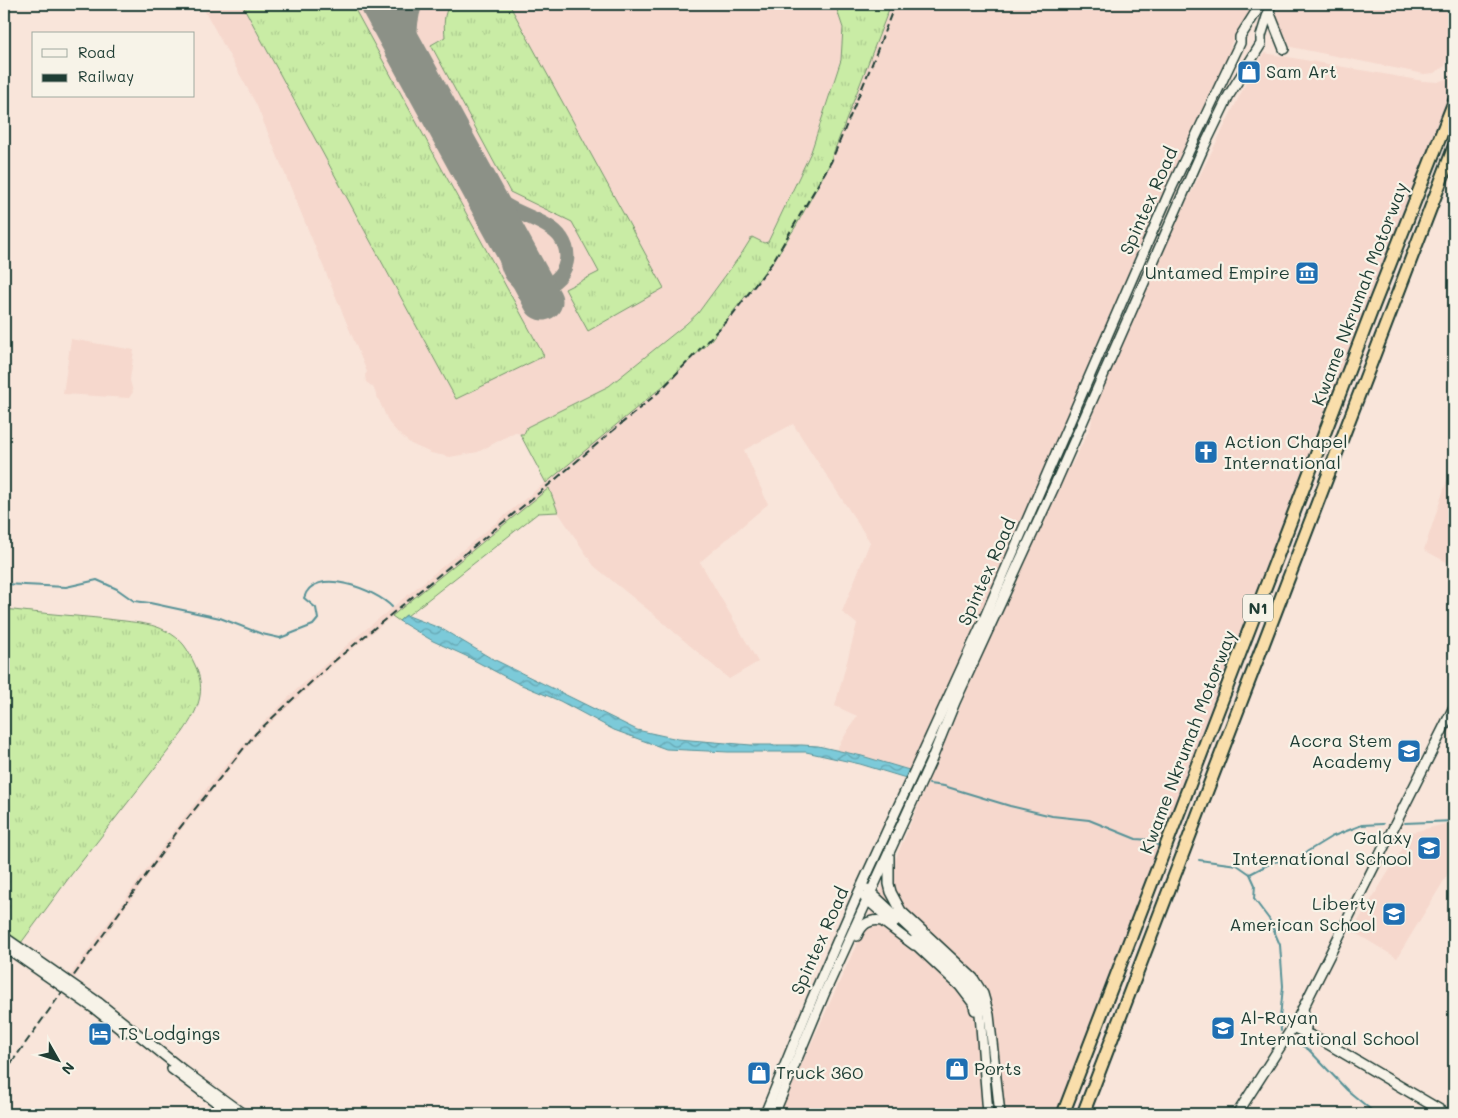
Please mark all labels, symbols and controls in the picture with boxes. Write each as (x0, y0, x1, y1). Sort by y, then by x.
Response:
legend (32, 32, 195, 98)
text: Road (78, 42, 115, 62)
shop icon: Sam Art (1236, 59, 1262, 85)
place label: Sam Art (1266, 59, 1337, 83)
text: Railway (78, 66, 134, 86)
street label: Spintex Road (1114, 143, 1183, 258)
street label: Kwame Nkrumah Motorway (1305, 178, 1413, 409)
place label: Untamed Empire (1145, 260, 1290, 284)
museum icon: Untamed Empire (1294, 260, 1320, 286)
place label: Action Chapel International (1224, 429, 1348, 474)
church icon: Action Chapel International (1193, 439, 1219, 465)
street label: Spintex Road (952, 514, 1021, 629)
road number: N1 (1243, 594, 1273, 622)
street label: Kwame Nkrumah Motorway (1133, 626, 1241, 857)
place label: Accra Stem Academy (1289, 728, 1392, 773)
school or university icon: Accra Stem Academy (1396, 738, 1422, 764)
place label: Galaxy International School (1233, 825, 1412, 870)
school or university icon: Galaxy International School (1416, 835, 1442, 861)
street label: Spintex Road (785, 883, 854, 998)
place label: Liberty American School (1229, 891, 1376, 936)
school or university icon: Liberty American School (1381, 901, 1407, 927)
place label: Al-Rayan International School (1240, 1005, 1419, 1050)
school or university icon: Al-Rayan International School (1210, 1015, 1236, 1041)
hotel icon: TS Lodgings (87, 1021, 113, 1047)
place label: TS Lodgings (118, 1021, 221, 1045)
north arrow (32, 1036, 82, 1086)
shop icon: Ports (944, 1056, 970, 1082)
place label: Ports (974, 1056, 1021, 1080)
text: N (58, 1058, 79, 1079)
shop icon: Truck 360 (746, 1060, 772, 1086)
place label: Truck 360 (776, 1060, 863, 1084)

